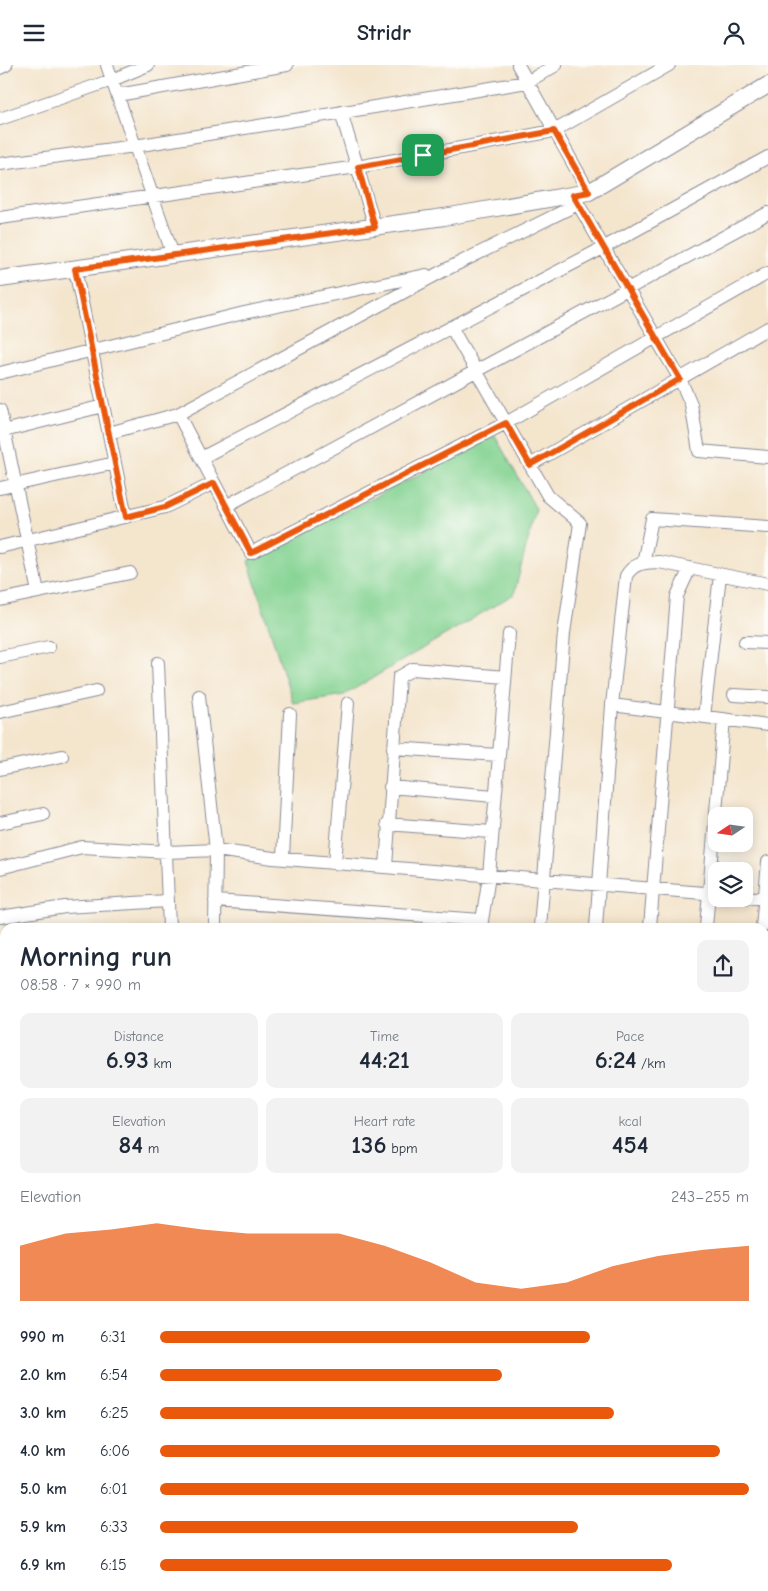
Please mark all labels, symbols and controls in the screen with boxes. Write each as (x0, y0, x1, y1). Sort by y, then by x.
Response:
icon: menu (20, 19, 48, 47)
icon: person (720, 19, 748, 47)
text: Stridr (357, 20, 411, 46)
pin (402, 134, 444, 176)
icon: arrive (409, 141, 437, 169)
north arrow (708, 807, 752, 853)
map controls (708, 807, 753, 907)
button: layers (708, 862, 753, 907)
button: share (697, 940, 749, 992)
text: Morning run (20, 941, 172, 973)
text: 08:58 · 7 × 990 m (20, 976, 141, 994)
text: Distance (114, 1028, 164, 1045)
text: Time (370, 1028, 399, 1045)
text: Pace (616, 1028, 644, 1045)
text: 6.93 (106, 1045, 149, 1074)
text: 44:21 (359, 1045, 410, 1074)
text: 6:24 (595, 1045, 636, 1074)
text: km (149, 1055, 172, 1072)
text: /km (636, 1055, 666, 1072)
text: Elevation (112, 1113, 166, 1130)
text: Heart rate (354, 1113, 415, 1130)
text: kcal (618, 1113, 642, 1130)
text: 84 (118, 1130, 143, 1159)
text: 136 (351, 1130, 387, 1159)
text: 454 (612, 1130, 649, 1159)
text: m (143, 1140, 159, 1157)
text: bpm (387, 1140, 418, 1157)
text: Elevation (20, 1188, 81, 1206)
text: 243–255 m (671, 1188, 749, 1206)
text: 990 m (20, 1328, 64, 1346)
text: 6:31 (100, 1328, 126, 1346)
text: 2.0 km (20, 1366, 66, 1384)
text: 6:54 (100, 1366, 128, 1384)
text: 3.0 km (20, 1404, 66, 1422)
text: 6:25 (100, 1404, 129, 1422)
text: 4.0 km (20, 1442, 66, 1460)
text: 6:06 (100, 1442, 130, 1460)
text: 5.0 km (20, 1480, 67, 1498)
text: 6:01 (100, 1480, 128, 1498)
text: 5.9 km (20, 1518, 66, 1536)
text: 6:33 (100, 1518, 128, 1536)
text: 6.9 km (20, 1556, 66, 1574)
text: 6:15 (100, 1556, 127, 1574)

